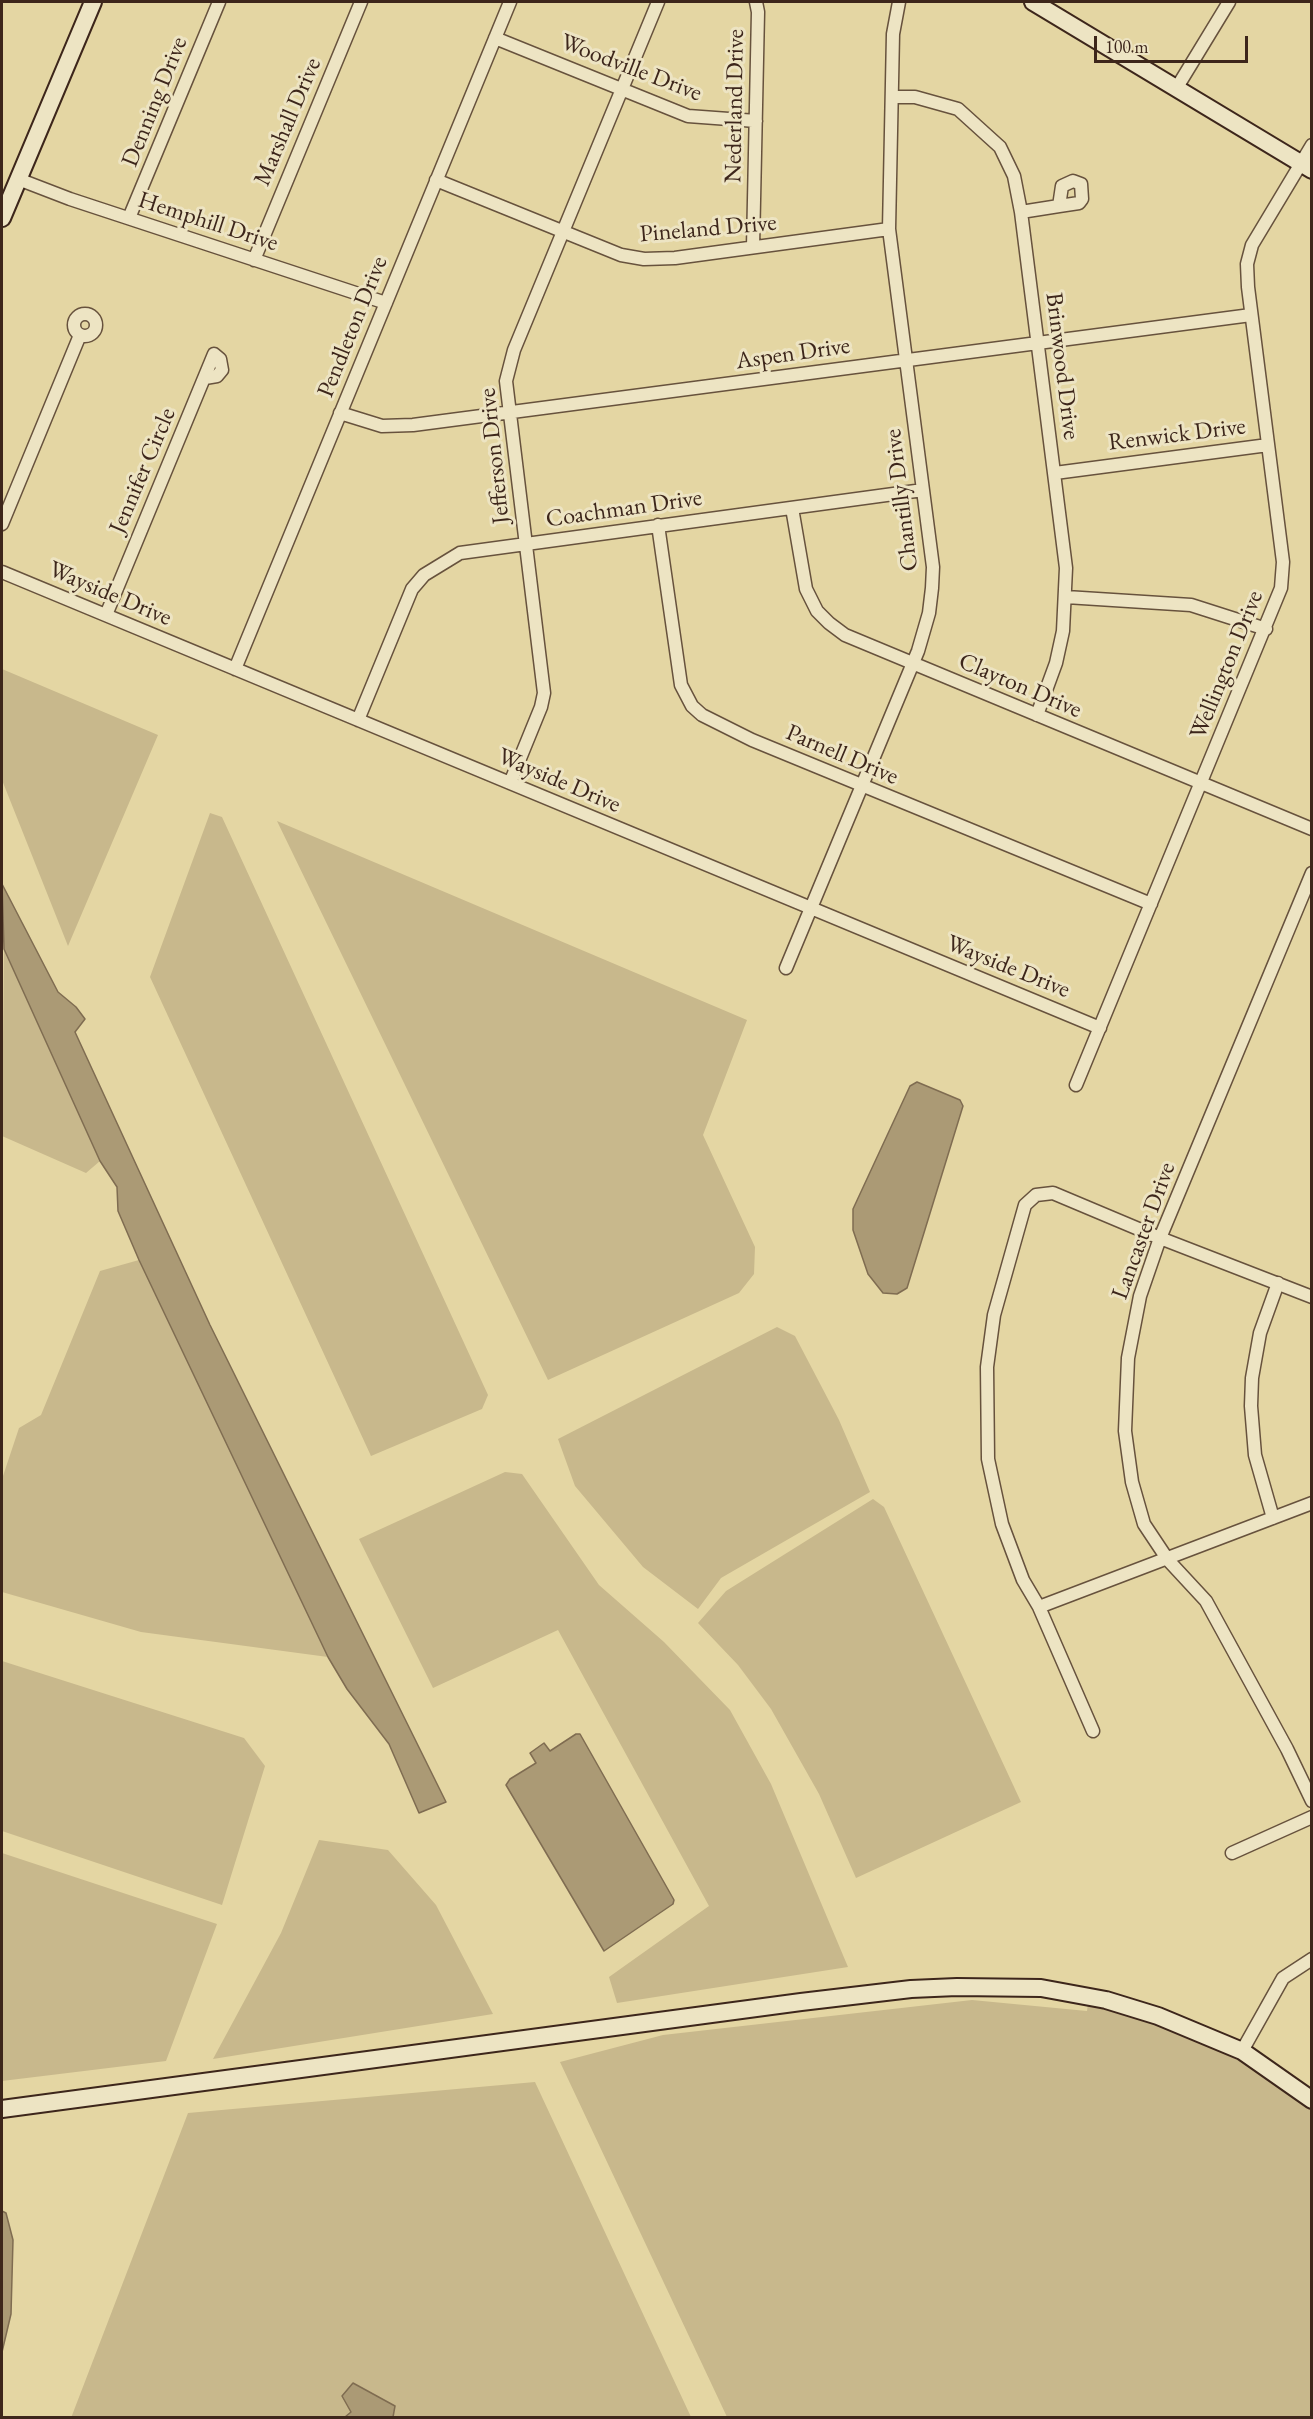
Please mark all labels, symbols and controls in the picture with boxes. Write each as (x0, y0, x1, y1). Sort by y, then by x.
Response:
scale bar (1097, 24, 1252, 62)
street label: Woodville Drive (556, 28, 706, 108)
street label: Nederland Drive (719, 29, 751, 183)
street label: Denning Drive (116, 33, 194, 171)
text: 100 m (1105, 35, 1149, 58)
street label: Marshall Drive (248, 54, 328, 190)
street label: Hemphill Drive (134, 186, 282, 258)
street label: Pineland Drive (638, 209, 778, 249)
street label: Pendleton Drive (312, 252, 394, 402)
street label: Brinwood Drive (1039, 291, 1085, 441)
street label: Aspen Drive (734, 332, 852, 376)
street label: Jefferson Drive (474, 387, 516, 525)
street label: Jennifer Circle (104, 404, 182, 538)
street label: Renwick Drive (1107, 412, 1247, 458)
street label: Chantilly Drive (879, 427, 925, 573)
street label: Coachman Drive (544, 484, 704, 534)
street label: Wayside Drive (44, 555, 176, 633)
street label: Wellington Drive (1184, 587, 1270, 743)
street label: Clayton Drive (954, 647, 1086, 725)
street label: Parnell Drive (781, 718, 903, 792)
street label: Wayside Drive (493, 742, 625, 820)
street label: Wayside Drive (942, 929, 1074, 1005)
street label: Lancaster Drive (1106, 1158, 1182, 1304)

